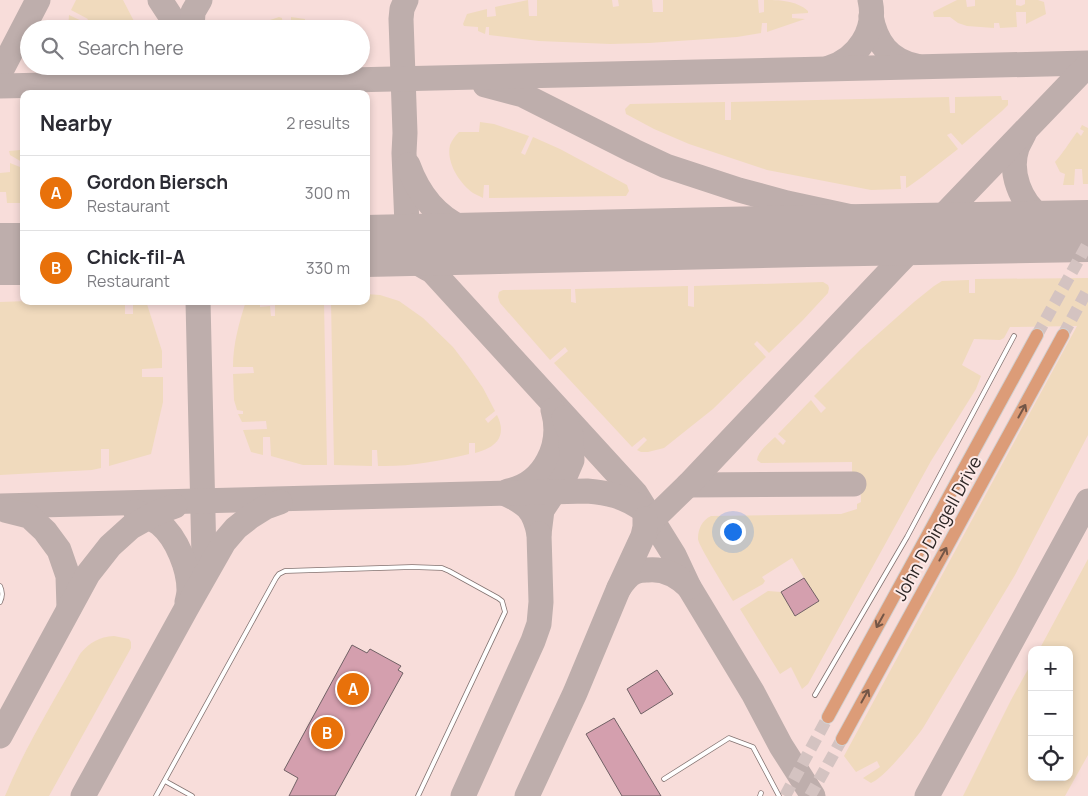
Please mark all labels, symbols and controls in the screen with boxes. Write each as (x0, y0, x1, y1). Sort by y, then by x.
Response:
search box (20, 20, 370, 75)
icon: search (38, 34, 66, 62)
text: Search here (78, 35, 184, 61)
text: Nearby (40, 109, 112, 137)
text: 2 results (286, 112, 350, 134)
text: Gordon Biersch (87, 169, 228, 195)
text: A (51, 182, 61, 204)
text: 300 m (305, 182, 350, 204)
text: Restaurant (87, 195, 170, 217)
text: Chick-fil-A (87, 244, 185, 270)
text: B (51, 257, 61, 279)
text: 330 m (306, 257, 350, 279)
text: Restaurant (87, 270, 170, 292)
one-way arrow (1017, 404, 1027, 419)
street label: John D Dingell Drive (887, 451, 987, 605)
your location (720, 519, 746, 545)
one-way arrow (939, 547, 949, 561)
one-way arrow (875, 613, 885, 627)
map controls (1028, 646, 1073, 781)
button: + (1028, 646, 1073, 691)
pin: A (337, 670, 369, 708)
one-way arrow (861, 689, 870, 704)
button: − (1028, 691, 1073, 736)
pin: B (311, 714, 343, 752)
button: locate (1028, 736, 1073, 781)

